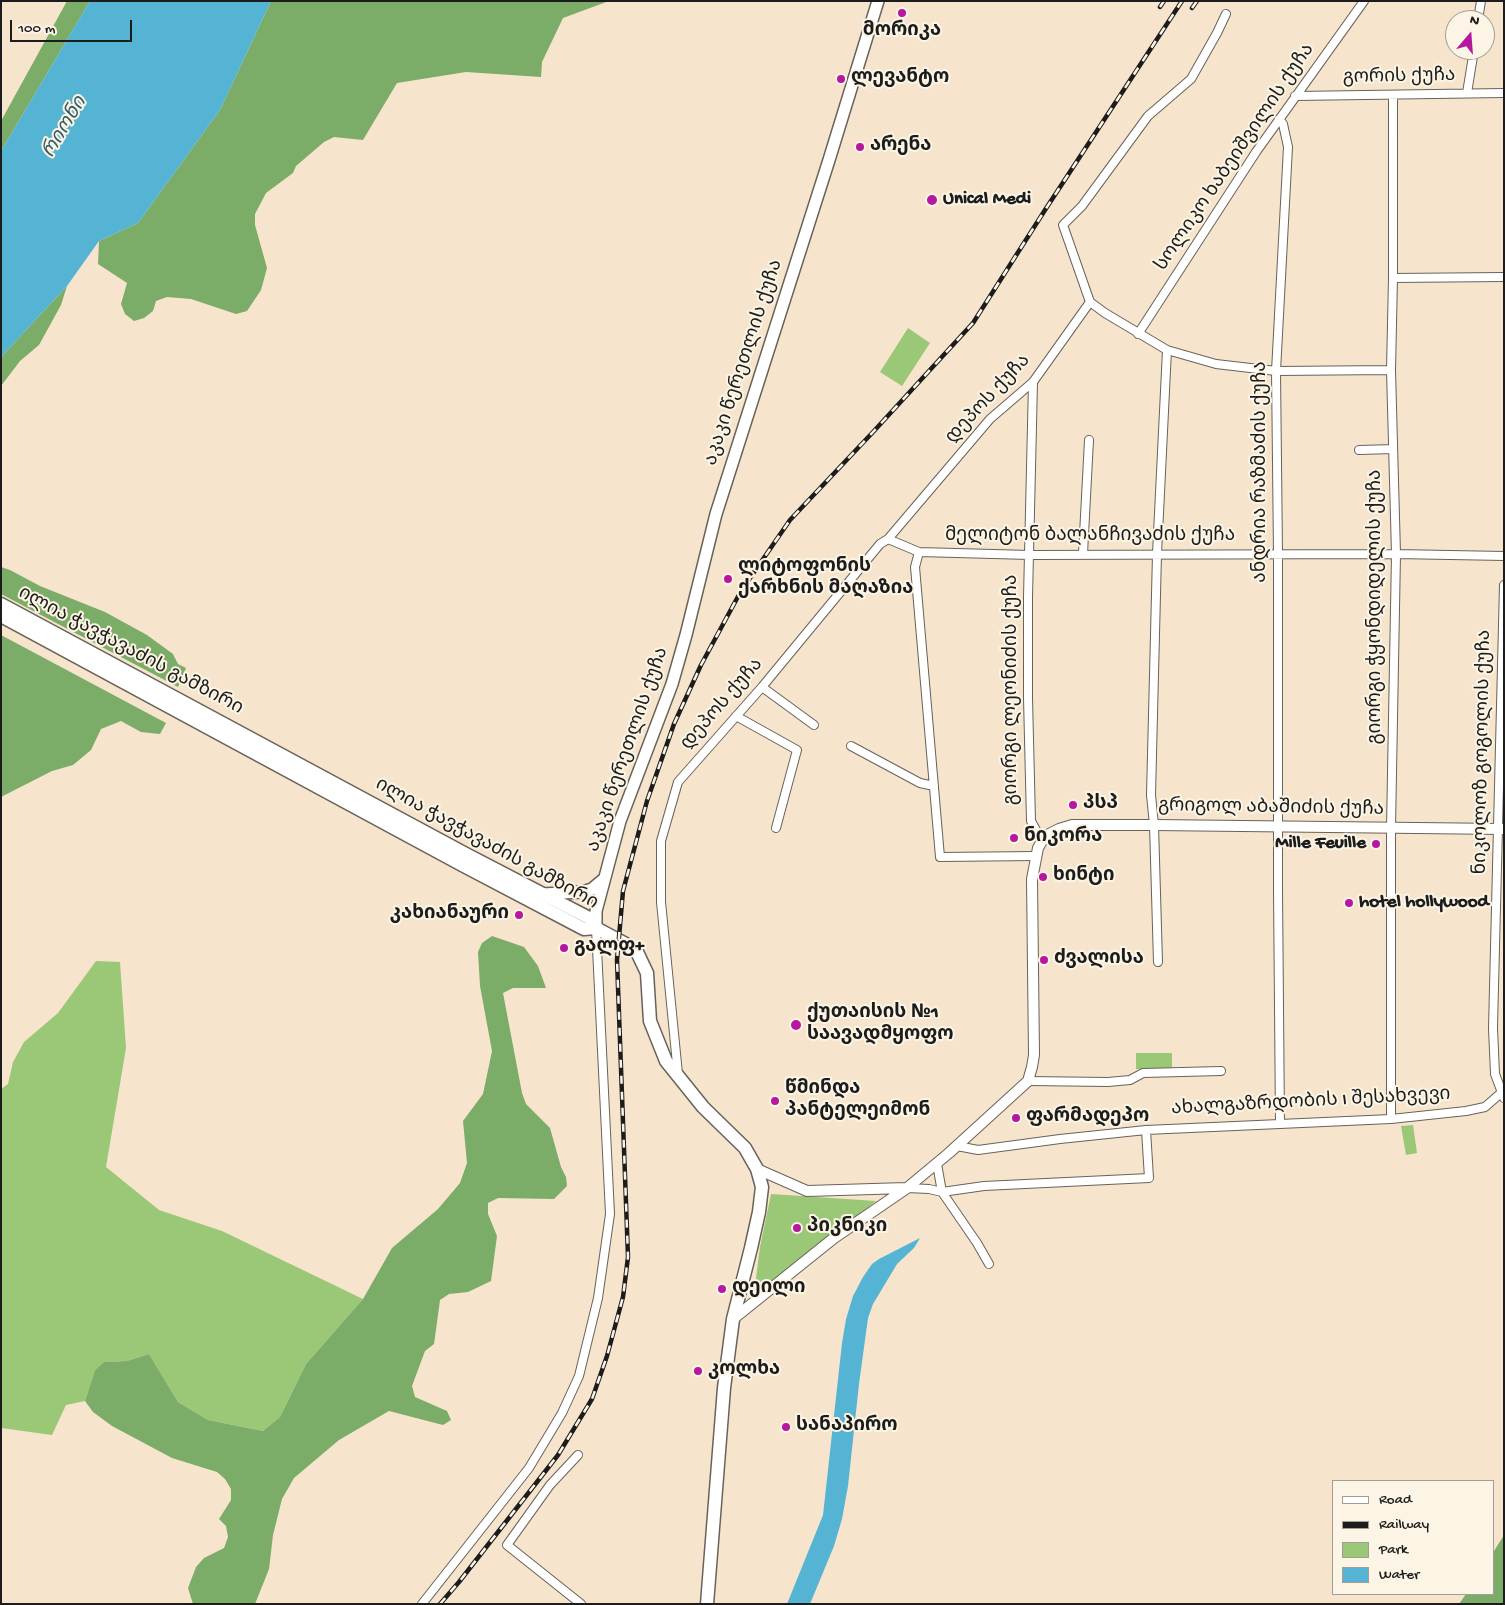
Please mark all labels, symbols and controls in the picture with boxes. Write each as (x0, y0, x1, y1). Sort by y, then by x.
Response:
marker: მორიკა (896, 7, 908, 19)
scale bar (12, 10, 135, 42)
north arrow (1445, 10, 1495, 60)
text: N (1468, 12, 1481, 31)
text: 100 m (18, 20, 55, 38)
place label: მორიკა (863, 21, 941, 43)
street label: სოლიკო ხაბეიშვილის ქუჩა (1151, 40, 1321, 276)
street label: გორის ქუჩა (1342, 66, 1456, 90)
place label: ლევანტო (851, 68, 949, 90)
marker: ლევანტო (835, 73, 847, 85)
water label: რიონი (38, 93, 94, 163)
place label: არენა (870, 136, 931, 158)
marker: არენა (854, 141, 866, 153)
place label: Unical Medi (943, 189, 1031, 211)
marker: Unical Medi (925, 193, 939, 207)
street label: აკაკი წერეთლის ქუჩა (701, 257, 789, 469)
street label: დეპოს ქუჩა (942, 350, 1036, 450)
street label: ანდრია რაზმაძის ქუჩა (1251, 361, 1273, 583)
street label: გიორგი ჭყონდიდელის ქუჩა (1366, 469, 1388, 745)
street label: მელიტონ ბალანჩივაძის ქუჩა (945, 526, 1235, 548)
place label: ლიტოფონის ქარხნის მაღაზია (738, 557, 913, 601)
marker: ლიტოფონის ქარხნის მაღაზია (722, 573, 734, 585)
street label: გიორგი ლეონიძის ქუჩა (1002, 575, 1024, 805)
street label: ილია ჭავჭავაძის გამზირი (14, 583, 246, 721)
street label: ნიკოლოზ გოგოლის ქუჩა (1470, 629, 1498, 875)
street label: აკაკი წერეთლის ქუჩა (583, 645, 675, 855)
street label: დეპოს ქუჩა (677, 654, 769, 756)
street label: ილია ჭავჭავაძის გამზირი (371, 774, 601, 916)
place label: პსპ (1083, 794, 1118, 816)
street label: გრიგოლ აბაშიძის ქუჩა (1158, 796, 1384, 822)
marker: პსპ (1067, 799, 1079, 811)
place label: ნიკორა (1024, 827, 1102, 849)
marker: ნიკორა (1008, 832, 1020, 844)
place label: Mille Feuille (1275, 833, 1366, 855)
marker: Mille Feuille (1370, 838, 1382, 850)
place label: ხინტი (1053, 866, 1114, 888)
marker: ხინტი (1037, 871, 1049, 883)
place label: hotel hollywood (1359, 892, 1489, 914)
marker: hotel hollywood (1343, 897, 1355, 909)
place label: კახიანაური (390, 904, 509, 926)
marker: კახიანაური (513, 909, 525, 921)
place label: გალფ+ (574, 937, 644, 959)
marker: გალფ+ (558, 942, 570, 954)
place label: ძვალისა (1054, 949, 1144, 971)
marker: ძვალისა (1038, 954, 1050, 966)
place label: ქუთაისის №1 საავადმყოფო (807, 1003, 954, 1047)
marker: ქუთაისის №1 საავადმყოფო (789, 1018, 803, 1032)
place label: წმინდა პანტელეიმონ (785, 1079, 930, 1123)
street label: ახალგაზრდობის I შესახვევი (1171, 1084, 1451, 1122)
marker: წმინდა პანტელეიმონ (769, 1095, 781, 1107)
place label: ფარმადეპო (1026, 1107, 1149, 1129)
marker: ფარმადეპო (1010, 1112, 1022, 1124)
place label: პიკნიკი (807, 1217, 887, 1239)
marker: პიკნიკი (791, 1222, 803, 1234)
place label: დეილი (732, 1278, 805, 1300)
marker: დეილი (716, 1283, 728, 1295)
place label: კოლხა (708, 1360, 780, 1382)
marker: კოლხა (692, 1365, 704, 1377)
place label: სანაპირო (796, 1416, 898, 1438)
marker: სანაპირო (780, 1421, 792, 1433)
legend (1332, 1480, 1495, 1595)
text: Road (1379, 1491, 1412, 1509)
text: Railway (1379, 1516, 1429, 1534)
text: Park (1379, 1541, 1408, 1559)
text: Water (1379, 1566, 1419, 1584)

